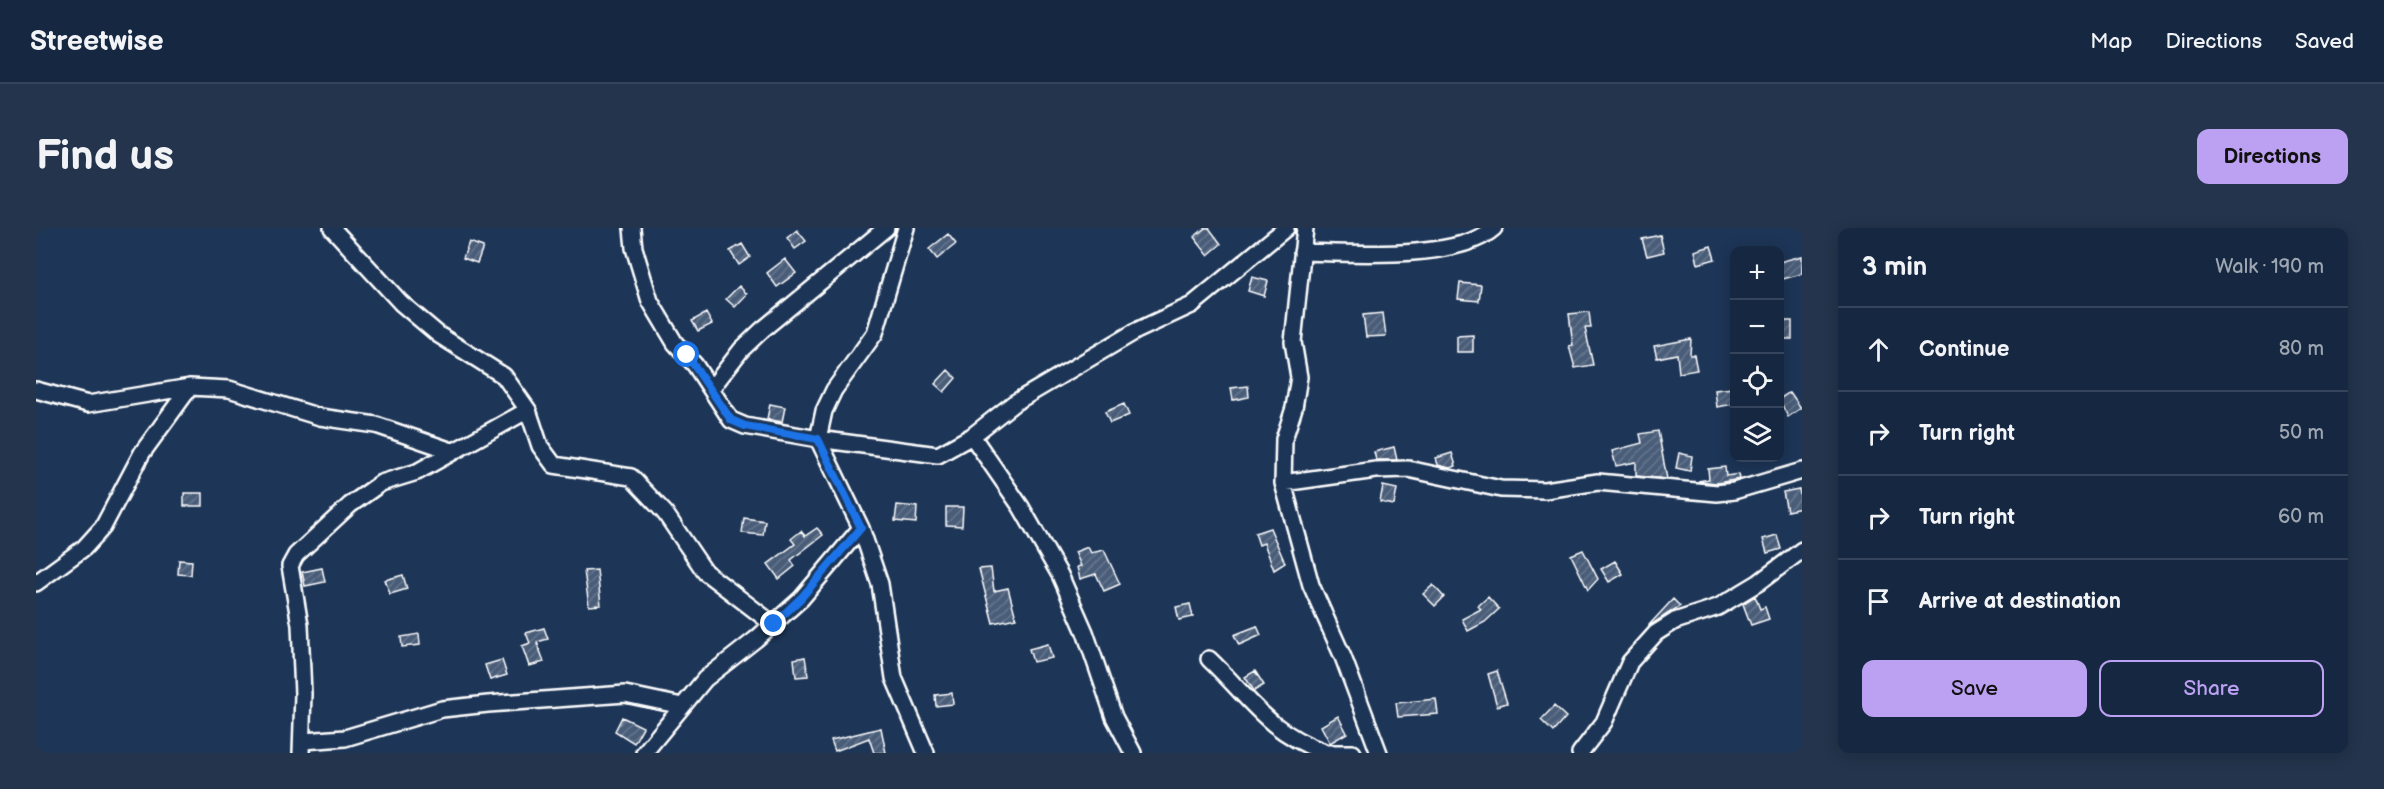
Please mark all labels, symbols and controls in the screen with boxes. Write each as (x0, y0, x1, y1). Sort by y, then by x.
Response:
text: Streetwise (30, 25, 163, 58)
text: Map (2090, 29, 2133, 54)
text: Directions (2166, 29, 2262, 54)
text: Saved (2295, 29, 2354, 54)
button: Directions (2197, 129, 2348, 184)
text: Find us (36, 131, 174, 182)
map controls (1730, 246, 1784, 462)
button: + (1730, 246, 1784, 300)
text: 3 min (1862, 252, 1927, 283)
text: Walk · 190 m (2215, 255, 2324, 279)
button: − (1730, 300, 1784, 354)
icon: ahead (1862, 333, 1895, 366)
text: Continue (1919, 336, 2009, 363)
text: 80 m (2279, 337, 2324, 361)
route start (673, 341, 699, 367)
button: locate (1730, 354, 1784, 408)
button: layers (1730, 408, 1784, 462)
icon: right (1862, 417, 1895, 450)
text: Turn right (1919, 420, 2015, 447)
text: 50 m (2279, 421, 2324, 445)
icon: right (1862, 501, 1895, 534)
text: Turn right (1919, 504, 2015, 531)
text: 60 m (2278, 505, 2324, 529)
icon: arrive (1862, 585, 1895, 618)
text: Arrive at destination (1919, 588, 2121, 615)
route end (760, 610, 786, 636)
button: Save (1862, 660, 2087, 717)
button: Share (2099, 660, 2324, 717)

